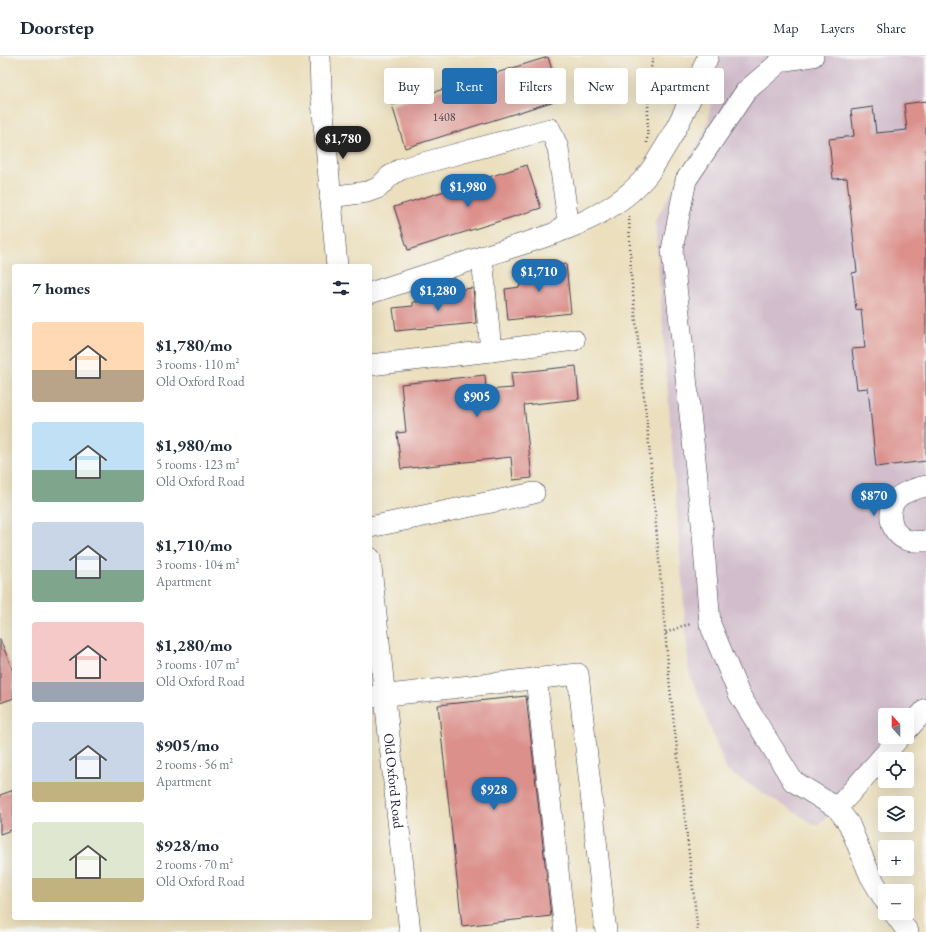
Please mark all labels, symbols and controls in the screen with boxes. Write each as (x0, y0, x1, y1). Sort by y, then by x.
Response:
text: Doorstep (20, 15, 94, 40)
text: Map (773, 19, 798, 37)
text: Layers (820, 19, 855, 37)
text: Share (877, 19, 906, 37)
chip: Buy (384, 68, 434, 104)
chip: Rent (442, 68, 497, 104)
chip: Filters (505, 68, 566, 104)
chip: New (574, 68, 628, 104)
chip: Apartment (636, 68, 724, 104)
house number: 1408 (432, 109, 456, 125)
pin: $1,780 (310, 126, 376, 160)
text: $1,780 (325, 130, 361, 147)
pin: $1,980 (435, 174, 501, 208)
text: $1,980 (450, 178, 486, 195)
pin: $1,710 (506, 259, 572, 293)
text: $1,710 (521, 263, 557, 280)
text: 7 homes (32, 277, 90, 299)
icon: filters (330, 277, 352, 299)
pin: $1,280 (405, 278, 471, 312)
text: $1,280 (420, 282, 456, 299)
text: $1,780/mo (156, 334, 232, 356)
icon: home (64, 338, 112, 386)
text: 3 rooms · 110 m² (156, 356, 240, 373)
text: Old Oxford Road (156, 373, 245, 390)
pin: $905 (453, 384, 501, 418)
text: $905 (464, 388, 490, 405)
text: $1,980/mo (156, 434, 232, 456)
icon: home (64, 438, 112, 486)
text: 5 rooms · 123 m² (156, 456, 240, 473)
text: Old Oxford Road (156, 473, 245, 490)
pin: $870 (850, 483, 898, 517)
text: $870 (861, 487, 887, 504)
text: $1,710/mo (156, 534, 232, 556)
icon: home (64, 538, 112, 586)
text: 3 rooms · 104 m² (156, 556, 240, 573)
text: Apartment (156, 573, 211, 590)
text: $1,280/mo (156, 634, 232, 656)
icon: home (64, 638, 112, 686)
text: 3 rooms · 107 m² (156, 656, 240, 673)
text: Old Oxford Road (156, 673, 245, 690)
north arrow (878, 708, 914, 744)
map controls (878, 708, 914, 920)
street label: Old Oxford Road (380, 732, 408, 830)
text: $905/mo (156, 734, 219, 756)
icon: home (64, 738, 112, 786)
button: locate (878, 752, 914, 788)
text: 2 rooms · 56 m² (156, 756, 233, 773)
text: Apartment (156, 773, 211, 790)
pin: $928 (470, 777, 518, 811)
text: $928 (481, 781, 507, 798)
button: layers (878, 796, 914, 832)
text: $928/mo (156, 834, 219, 856)
icon: home (64, 838, 112, 886)
button: + (878, 840, 914, 876)
text: 2 rooms · 70 m² (156, 856, 233, 873)
text: Old Oxford Road (156, 873, 245, 890)
button: − (878, 884, 914, 920)

